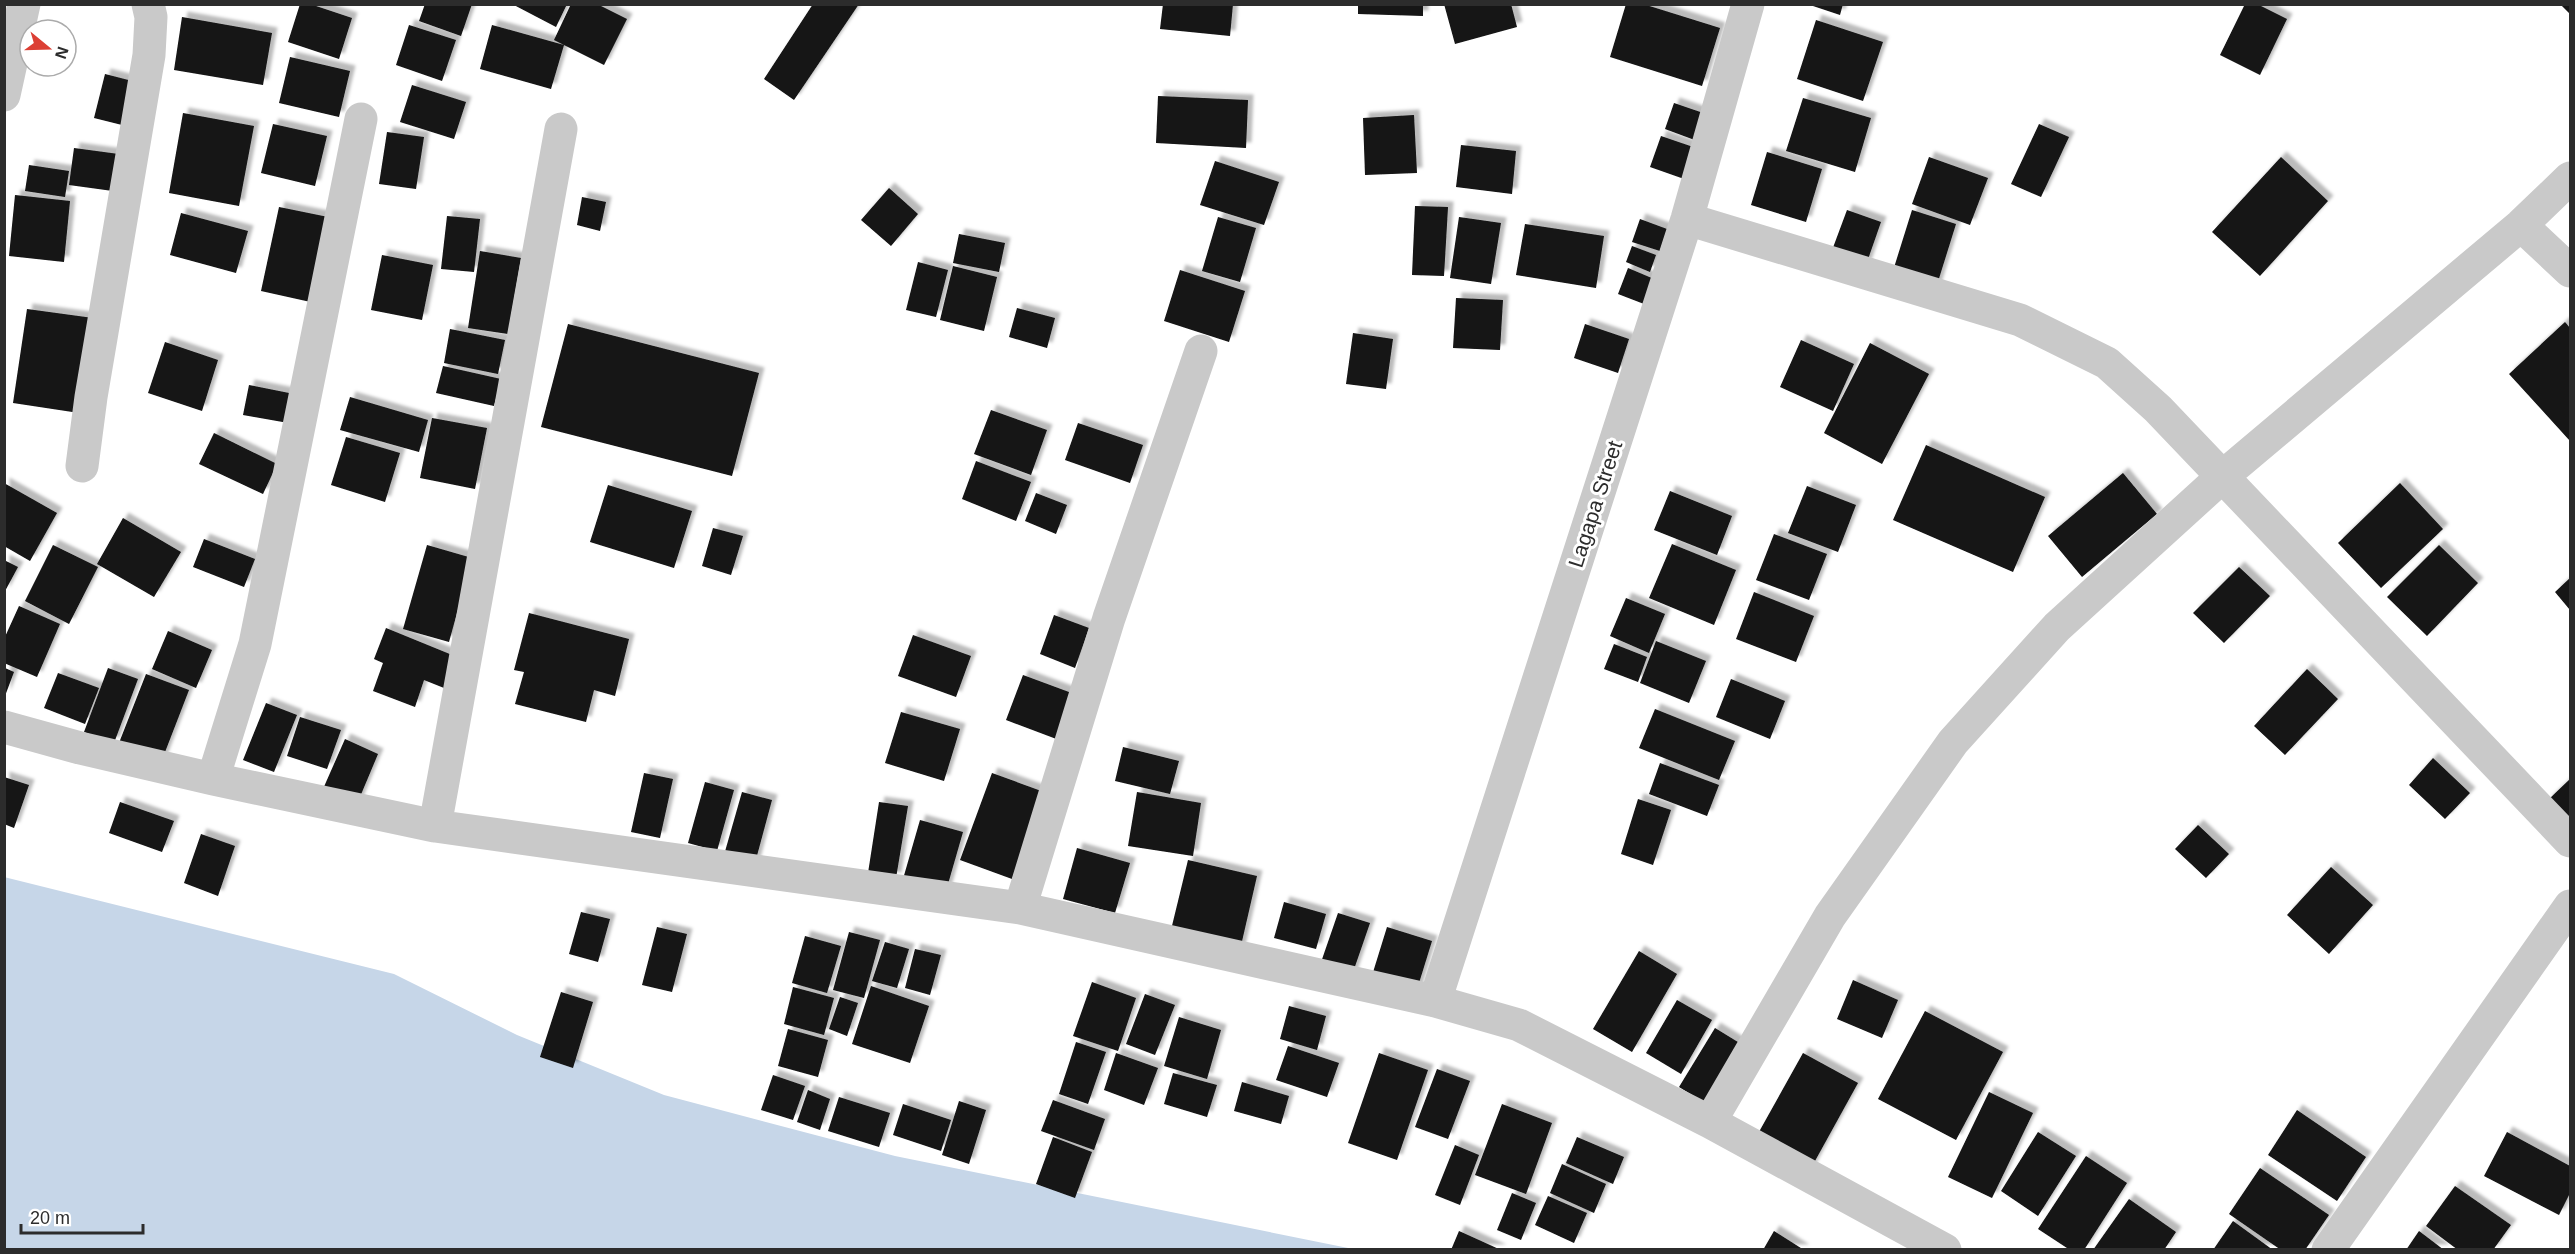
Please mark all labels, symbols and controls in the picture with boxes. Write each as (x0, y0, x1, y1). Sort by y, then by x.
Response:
north arrow (18, 18, 78, 78)
text: N (52, 44, 72, 61)
street label: Lagapa Street (1564, 438, 1626, 570)
scale bar (21, 1197, 142, 1235)
text: 20 m (30, 1208, 70, 1228)

